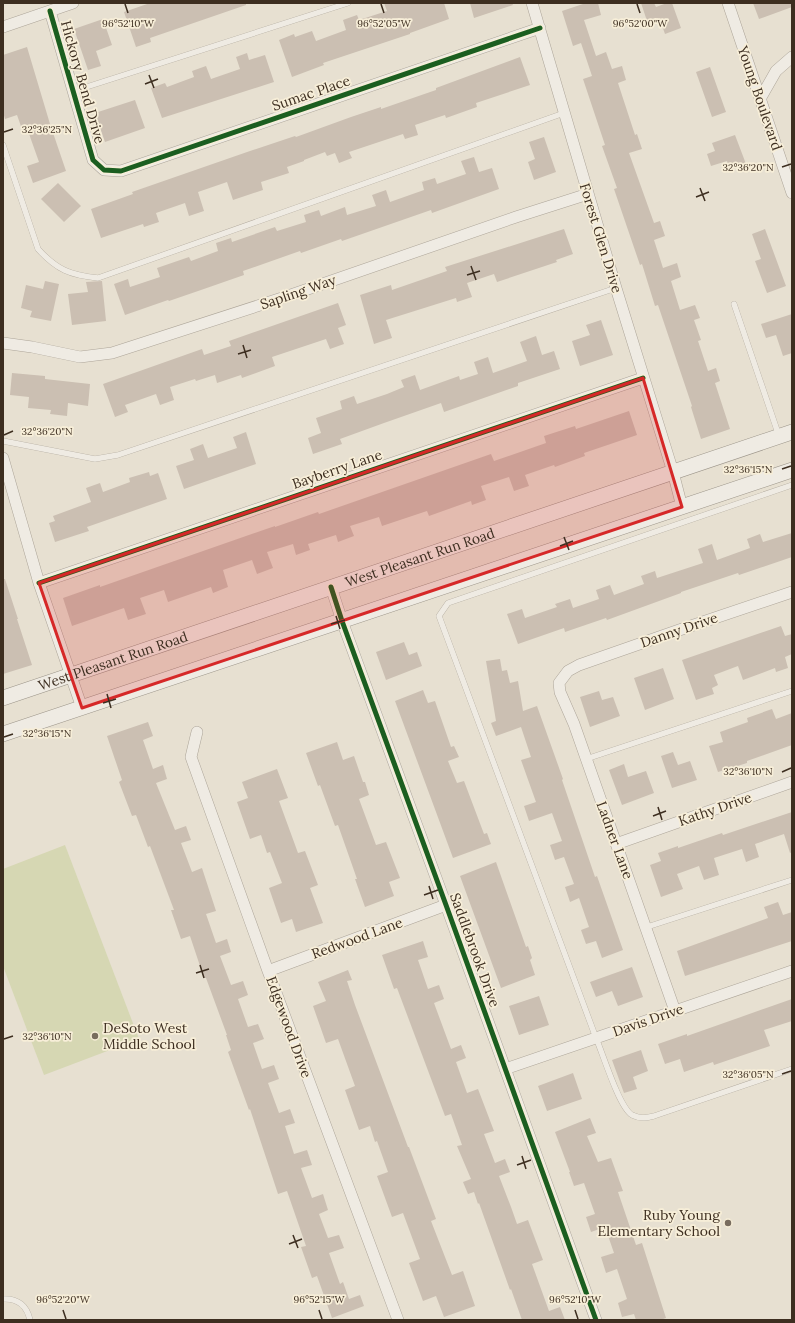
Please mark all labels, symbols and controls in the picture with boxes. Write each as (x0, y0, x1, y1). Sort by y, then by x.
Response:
text: 96°52'10"W (102, 17, 155, 30)
text: 96°52'05"W (357, 17, 412, 30)
text: 96°52'00"W (613, 17, 668, 30)
street label: Hickory Bend Drive (57, 18, 109, 146)
street label: Young Boulevard (733, 42, 786, 153)
street label: Sumac Place (270, 71, 353, 115)
text: 32°36'25"N (22, 123, 73, 136)
text: 32°36'20"N (722, 161, 774, 174)
street label: Forest Glen Drive (576, 181, 626, 296)
street label: Sapling Way (258, 270, 339, 313)
text: 32°36'20"N (21, 425, 73, 438)
street label: Bayberry Lane (290, 445, 385, 493)
text: 32°36'15"N (724, 463, 773, 476)
street label: West Pleasant Run Road (343, 524, 497, 591)
street label: Danny Drive (638, 608, 720, 652)
street label: West Pleasant Run Road (36, 627, 190, 694)
text: 32°36'15"N (23, 727, 72, 740)
text: 32°36'10"N (723, 765, 773, 778)
street label: Kathy Drive (676, 788, 754, 830)
street label: Ladner Lane (593, 799, 638, 882)
street label: Saddlebrook Drive (446, 891, 504, 1010)
street label: Redwood Lane (309, 913, 405, 963)
street label: Edgewood Drive (262, 974, 316, 1081)
street label: Davis Drive (610, 999, 686, 1040)
place label: DeSoto West Middle School (103, 1019, 196, 1053)
text: 32°36'10"N (22, 1030, 72, 1043)
marker: DeSoto West Middle School (90, 1031, 100, 1041)
text: 32°36'05"N (722, 1068, 774, 1081)
place label: Ruby Young Elementary School (597, 1206, 720, 1240)
marker: Ruby Young Elementary School (723, 1218, 733, 1228)
text: 96°52'20"W (36, 1293, 91, 1306)
text: 96°52'15"W (293, 1293, 346, 1306)
text: 96°52'10"W (549, 1293, 602, 1306)

